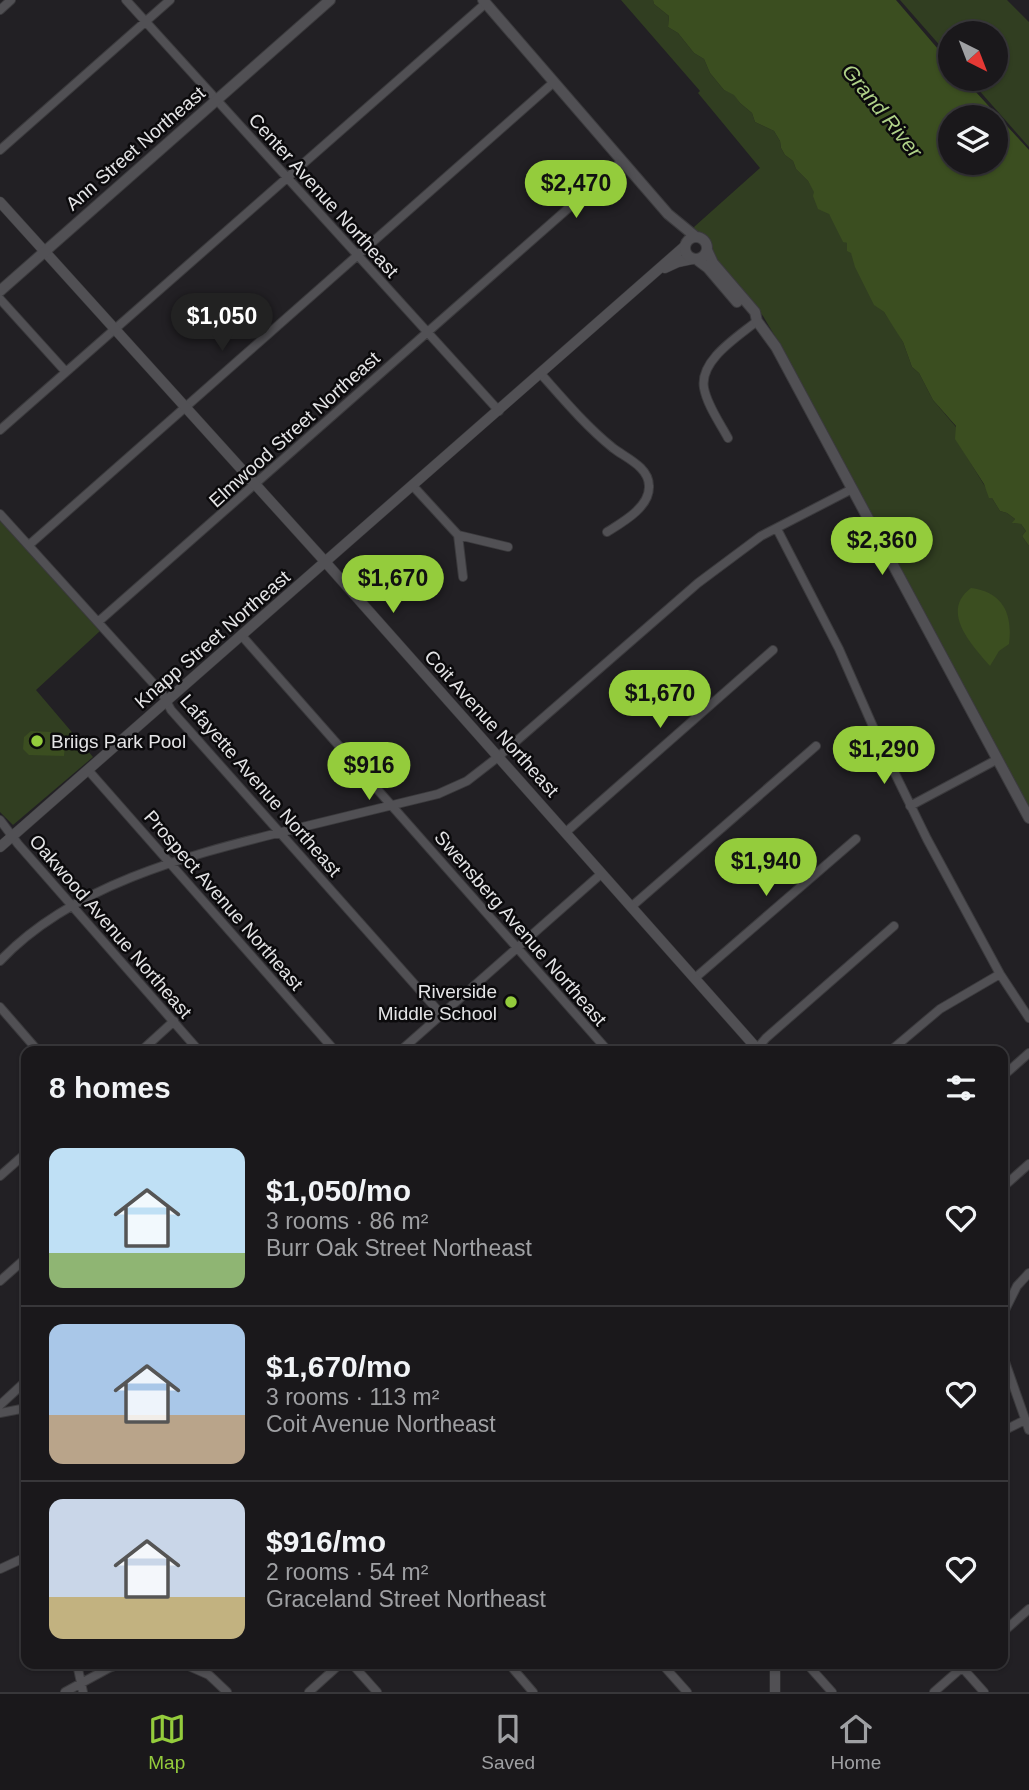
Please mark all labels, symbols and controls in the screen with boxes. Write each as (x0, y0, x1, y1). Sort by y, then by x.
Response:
north arrow (938, 21, 1008, 91)
map controls (938, 21, 1008, 175)
water label: Grand River (838, 59, 928, 163)
street label: Ann Street Northeast (61, 82, 210, 215)
button: layers (938, 105, 1008, 175)
street label: Center Avenue Northeast (245, 109, 403, 282)
pin: $2,470 (519, 160, 633, 220)
text: $2,470 (541, 170, 611, 196)
pin: $1,050 (165, 294, 279, 353)
text: $1,050 (187, 303, 257, 329)
street label: Elmwood Street Northeast (205, 347, 384, 511)
pin: $2,360 (825, 518, 939, 577)
text: $2,360 (847, 527, 917, 553)
pin: $1,670 (336, 556, 450, 615)
text: $1,670 (358, 565, 428, 591)
street label: Knapp Street Northeast (131, 566, 295, 712)
street label: Coit Avenue Northeast (420, 646, 563, 801)
pin: $1,670 (603, 670, 717, 730)
text: $1,670 (625, 680, 695, 706)
street label: Lafayette Avenue Northeast (176, 690, 346, 881)
pin: $1,290 (827, 726, 941, 786)
place label: Briigs Park Pool (51, 731, 186, 752)
marker: Briigs Park Pool (29, 733, 45, 749)
text: $1,290 (849, 736, 919, 762)
pin: $916 (328, 742, 410, 802)
text: $916 (343, 752, 395, 778)
street label: Prospect Avenue Northeast (140, 806, 308, 995)
street label: Swensberg Avenue Northeast (430, 827, 611, 1030)
street label: Oakwood Avenue Northeast (25, 830, 197, 1023)
pin: $1,940 (709, 838, 823, 898)
text: $1,940 (731, 848, 801, 874)
place label: Riverside Middle School (378, 981, 497, 1024)
marker: Riverside Middle School (503, 994, 519, 1010)
icon: filters (942, 1069, 980, 1107)
text: 8 homes (49, 1071, 171, 1104)
text: $1,050/mo (266, 1174, 411, 1207)
icon: home (105, 1176, 189, 1260)
icon: heart (942, 1199, 980, 1237)
text: 3 rooms · 86 m² (266, 1208, 428, 1234)
text: Burr Oak Street Northeast (266, 1235, 532, 1261)
text: $1,670/mo (266, 1350, 411, 1383)
icon: home (105, 1352, 189, 1436)
icon: heart (942, 1375, 980, 1413)
text: 3 rooms · 113 m² (266, 1384, 439, 1410)
text: Coit Avenue Northeast (266, 1411, 496, 1437)
text: $916/mo (266, 1525, 386, 1558)
icon: home (105, 1527, 189, 1611)
icon: heart (942, 1550, 980, 1588)
text: 2 rooms · 54 m² (266, 1559, 428, 1585)
text: Graceland Street Northeast (266, 1586, 546, 1612)
tab: Map (148, 1710, 186, 1774)
tab: Saved (481, 1710, 535, 1774)
tab: Home (831, 1710, 881, 1774)

